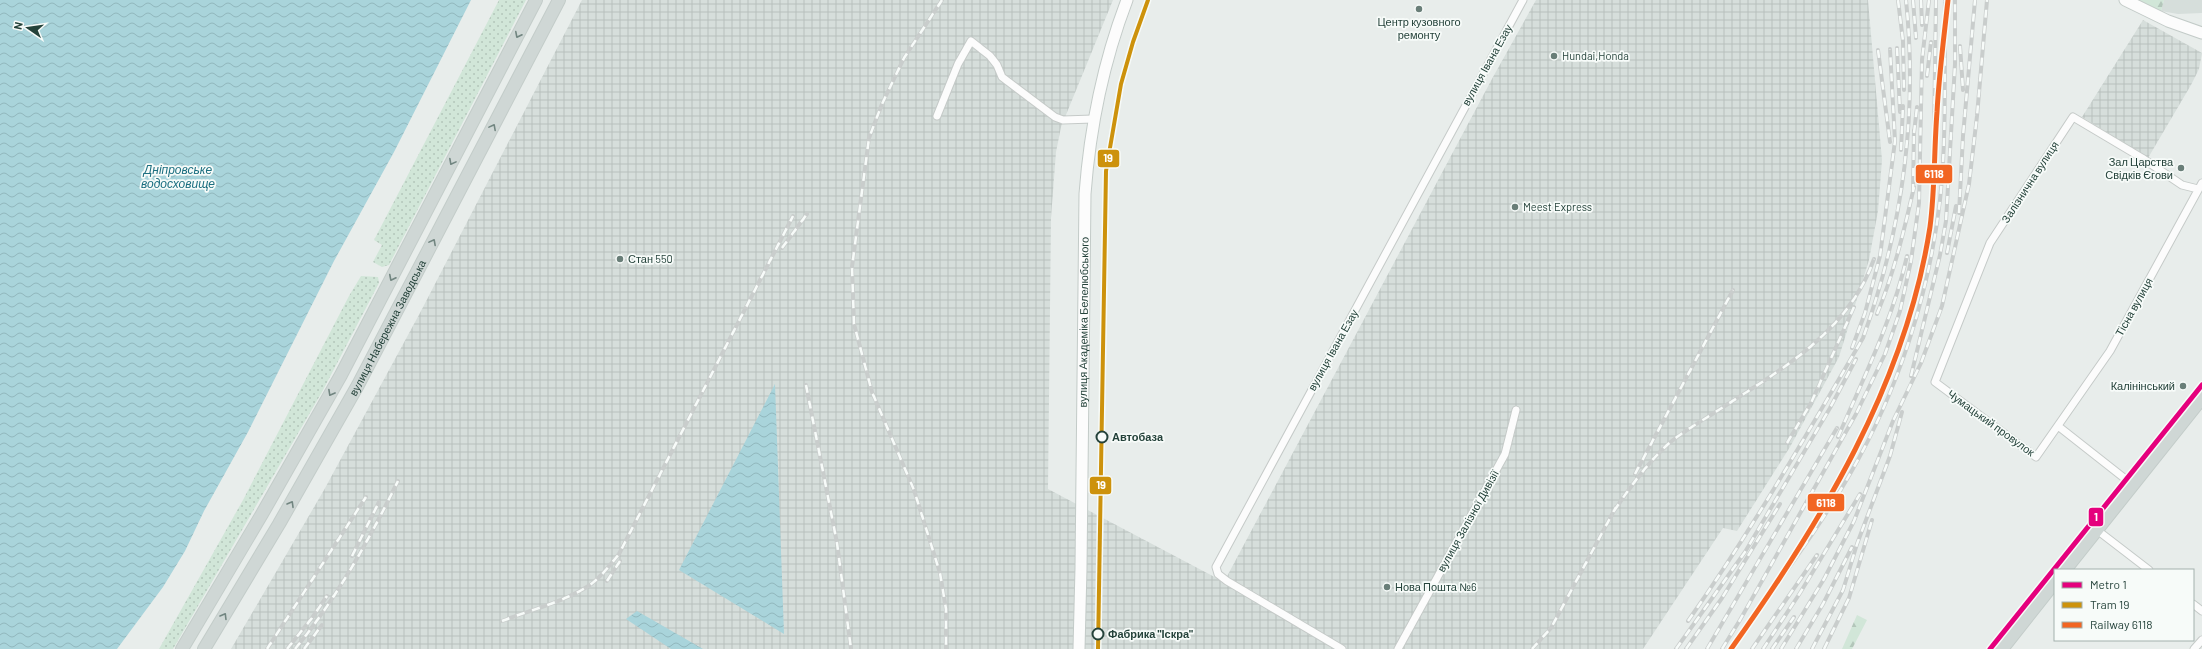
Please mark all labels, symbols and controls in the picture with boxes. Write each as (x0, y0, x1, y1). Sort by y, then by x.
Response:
marker: Центр кузовного ремонту (1414, 4, 1424, 14)
north arrow (8, 8, 48, 48)
place label: Центр кузовного ремонту (1377, 15, 1461, 41)
text: N (11, 21, 25, 31)
street label: вулиця Івана Езау (1459, 21, 1515, 108)
one-way arrow (515, 30, 523, 38)
place label: Hundai,Honda (1562, 49, 1629, 62)
marker: Hundai,Honda (1549, 51, 1559, 61)
one-way arrow (488, 124, 495, 131)
street label: Залізнична вулиця (1998, 138, 2061, 225)
line badge: 19 (1097, 149, 1120, 168)
text: 19 (1103, 151, 1113, 164)
place label: Зал Царства Свідків Єгови (2105, 155, 2174, 181)
one-way arrow (449, 158, 457, 166)
water label: Дніпровське водосховище (141, 162, 215, 191)
marker: Зал Царства Свідків Єгови (2176, 163, 2186, 173)
line badge: 6118 (1915, 164, 1953, 184)
text: 6118 (1924, 167, 1944, 180)
place label: Meest Express (1523, 200, 1592, 213)
marker: Meest Express (1510, 202, 1520, 212)
street label: вулиця Академіка Белелюбського (1076, 237, 1091, 407)
one-way arrow (428, 239, 435, 246)
place label: Стан 550 (628, 252, 673, 265)
marker: Стан 550 (615, 254, 625, 264)
street label: вулиця Набережна Заводська (346, 257, 429, 398)
one-way arrow (389, 273, 397, 281)
street label: Тісна вулиця (2112, 275, 2155, 338)
street label: вулиця Івана Езау (1305, 306, 1361, 393)
place label: Калінінський (2111, 379, 2175, 392)
marker: Калінінський (2178, 381, 2188, 391)
street label: Чумацький провулок (1945, 387, 2037, 459)
one-way arrow (329, 389, 336, 396)
marker: Автобаза (1095, 430, 1109, 444)
place label: Автобаза (1112, 430, 1164, 443)
street label: вулиця Залізної Дивізії (1434, 468, 1501, 574)
line badge: 19 (1089, 476, 1112, 495)
text: 19 (1096, 478, 1106, 491)
line badge: 6118 (1807, 493, 1845, 512)
text: 6118 (1816, 496, 1836, 509)
one-way arrow (286, 501, 293, 508)
line badge: 1 (2088, 507, 2104, 527)
text: 1 (2094, 510, 2098, 523)
legend (2054, 569, 2194, 641)
text: Metro 1 (2090, 577, 2127, 591)
place label: Нова Пошта №6 (1395, 580, 1477, 593)
marker: Нова Пошта №6 (1382, 582, 1392, 592)
text: Tram 19 (2090, 597, 2129, 611)
one-way arrow (219, 613, 226, 620)
text: Railway 6118 (2090, 617, 2152, 631)
marker: Фабрика "Іскра" (1091, 627, 1105, 641)
place label: Фабрика "Іскра" (1108, 627, 1193, 640)

